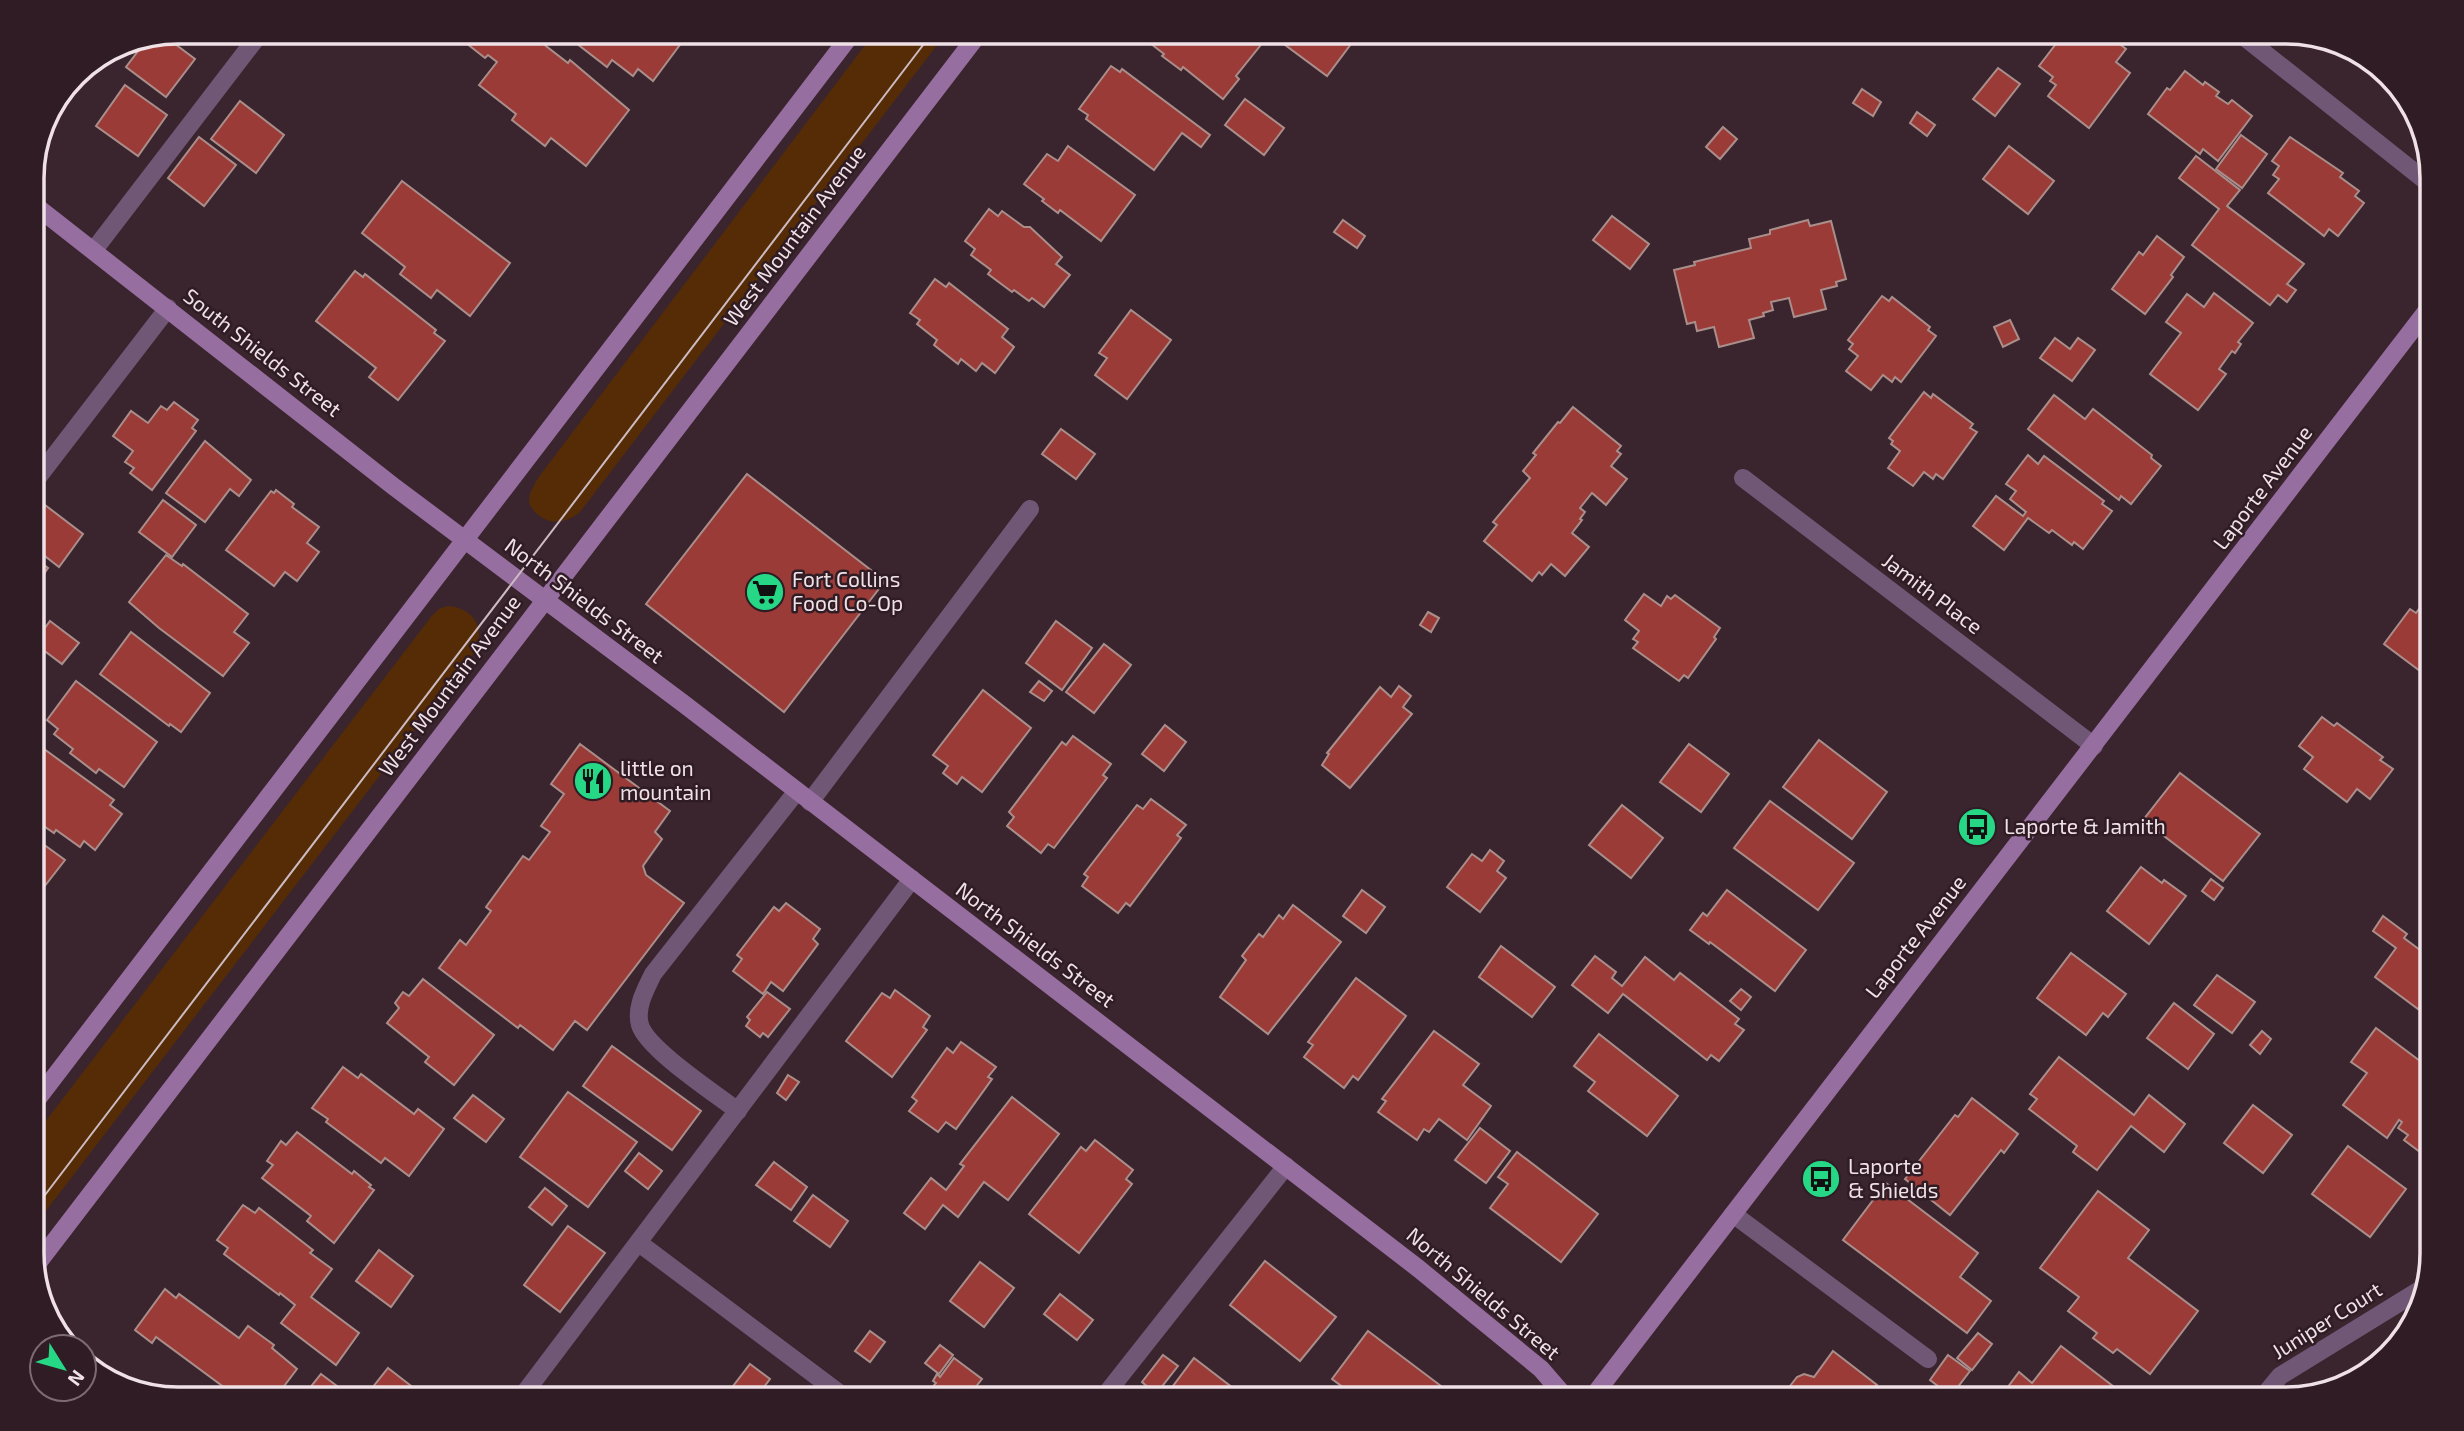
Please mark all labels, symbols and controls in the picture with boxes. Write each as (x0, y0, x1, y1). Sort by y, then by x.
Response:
street label: West Mountain Avenue (718, 140, 870, 331)
street label: South Shields Street (179, 283, 347, 421)
street label: Laporte Avenue (2207, 420, 2317, 554)
street label: North Shields Street (501, 532, 669, 668)
street label: Jamith Place (1878, 547, 1988, 639)
place label: Fort Collins Food Co-Op (792, 566, 903, 615)
supermarket icon: Fort Collins Food Co-Op (744, 571, 786, 613)
street label: West Mountain Avenue (373, 590, 525, 781)
place label: little on mountain (620, 755, 711, 804)
restaurant icon: little on mountain (572, 760, 614, 802)
bus stop icon: Laporte & Jamith (1956, 806, 1998, 848)
place label: Laporte & Jamith (2004, 813, 2166, 838)
street label: Laporte Avenue (1859, 870, 1970, 1002)
street label: North Shields Street (952, 876, 1120, 1012)
place label: Laporte & Shields (1848, 1153, 1938, 1202)
bus stop icon: Laporte & Shields (1800, 1158, 1842, 1200)
street label: North Shields Street (1402, 1221, 1566, 1364)
street label: Juniper Court (2267, 1276, 2386, 1363)
north arrow (28, 1333, 98, 1403)
text: N (64, 1366, 90, 1391)

